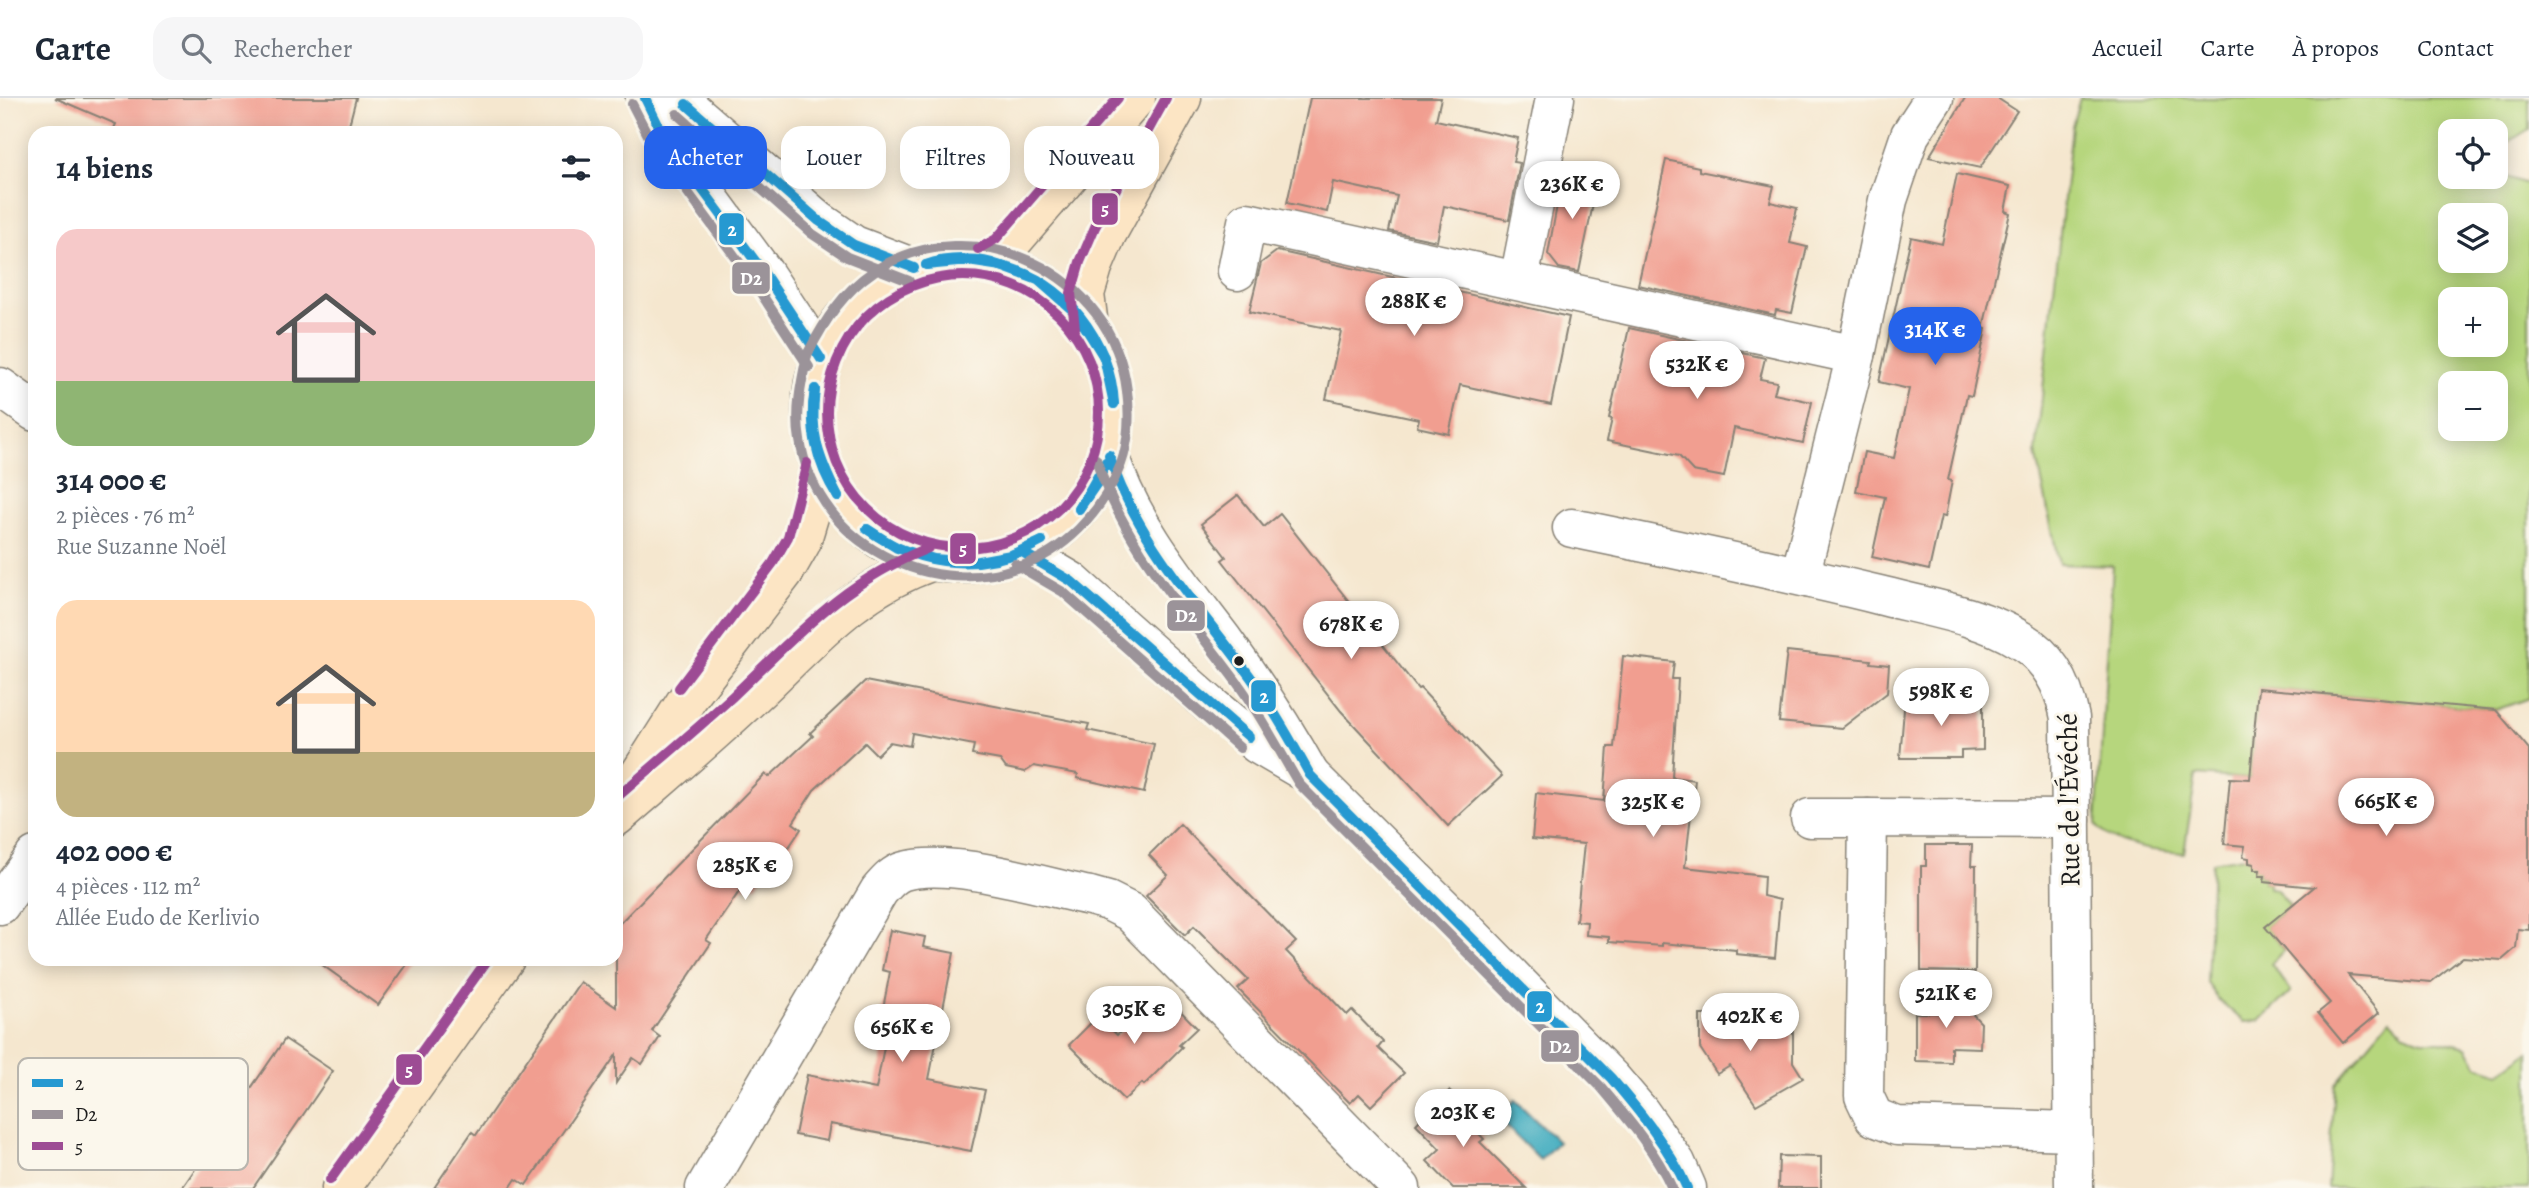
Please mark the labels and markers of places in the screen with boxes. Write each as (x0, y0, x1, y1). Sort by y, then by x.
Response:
pin: 236K € (1515, 162, 1629, 221)
pin: 288K € (1357, 278, 1471, 338)
pin: 314K € (1878, 308, 1992, 367)
pin: 532K € (1640, 342, 1754, 401)
pin: 678K € (1294, 602, 1408, 661)
unlabelled marker (1232, 654, 1246, 668)
pin: 598K € (1884, 668, 1998, 728)
pin: 665K € (2329, 778, 2443, 838)
pin: 325K € (1596, 780, 1710, 839)
pin: 285K € (688, 842, 802, 902)
pin: 521K € (1889, 970, 2003, 1030)
pin: 305K € (1077, 986, 1191, 1046)
pin: 402K € (1693, 993, 1807, 1053)
pin: 656K € (845, 1004, 959, 1064)
pin: 203K € (1406, 1090, 1520, 1149)

